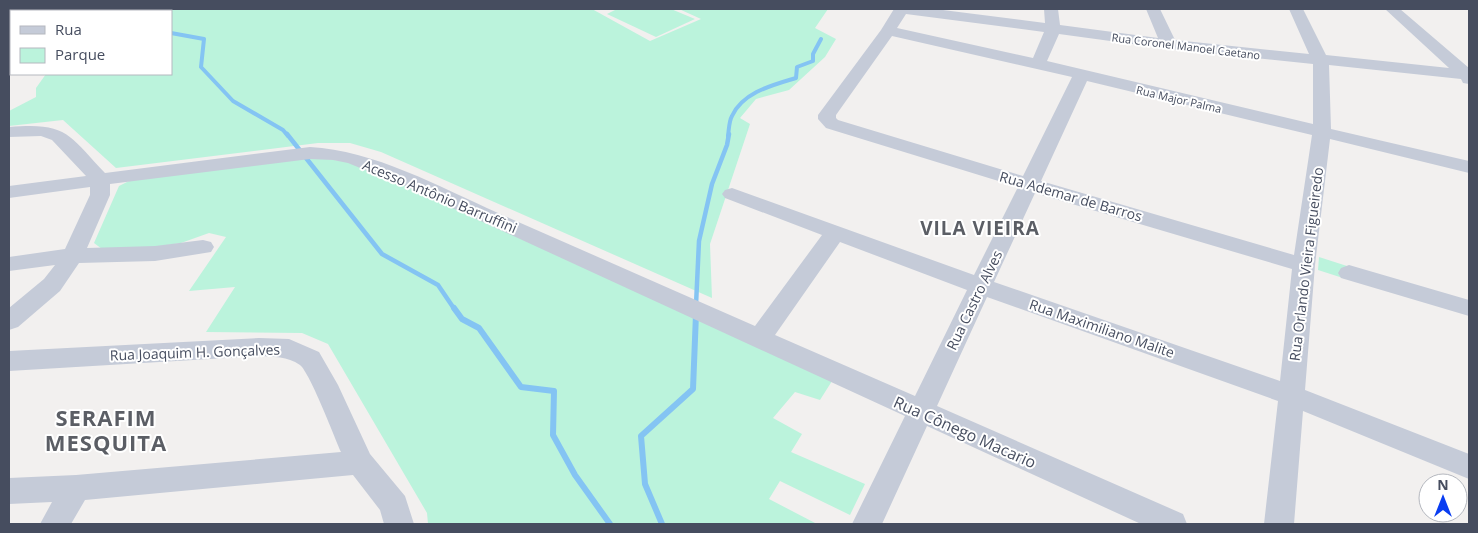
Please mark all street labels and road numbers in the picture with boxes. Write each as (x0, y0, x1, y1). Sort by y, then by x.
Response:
street label: Rua Coronel Manoel Caetano (1111, 29, 1261, 63)
street label: Rua Major Palma (1135, 82, 1223, 116)
street label: Acesso Antônio Barruffini (360, 155, 520, 237)
street label: Rua Orlando Vieira Figueiredo (1285, 166, 1327, 362)
street label: Rua Ademar de Barros (998, 167, 1145, 226)
street label: Rua Castro Alves (942, 247, 1006, 353)
street label: Rua Maximiliano Malite (1027, 294, 1177, 362)
street label: Rua Joaquim H. Gonçalves (110, 340, 281, 364)
street label: Rua Cônego Macario (890, 391, 1040, 473)

